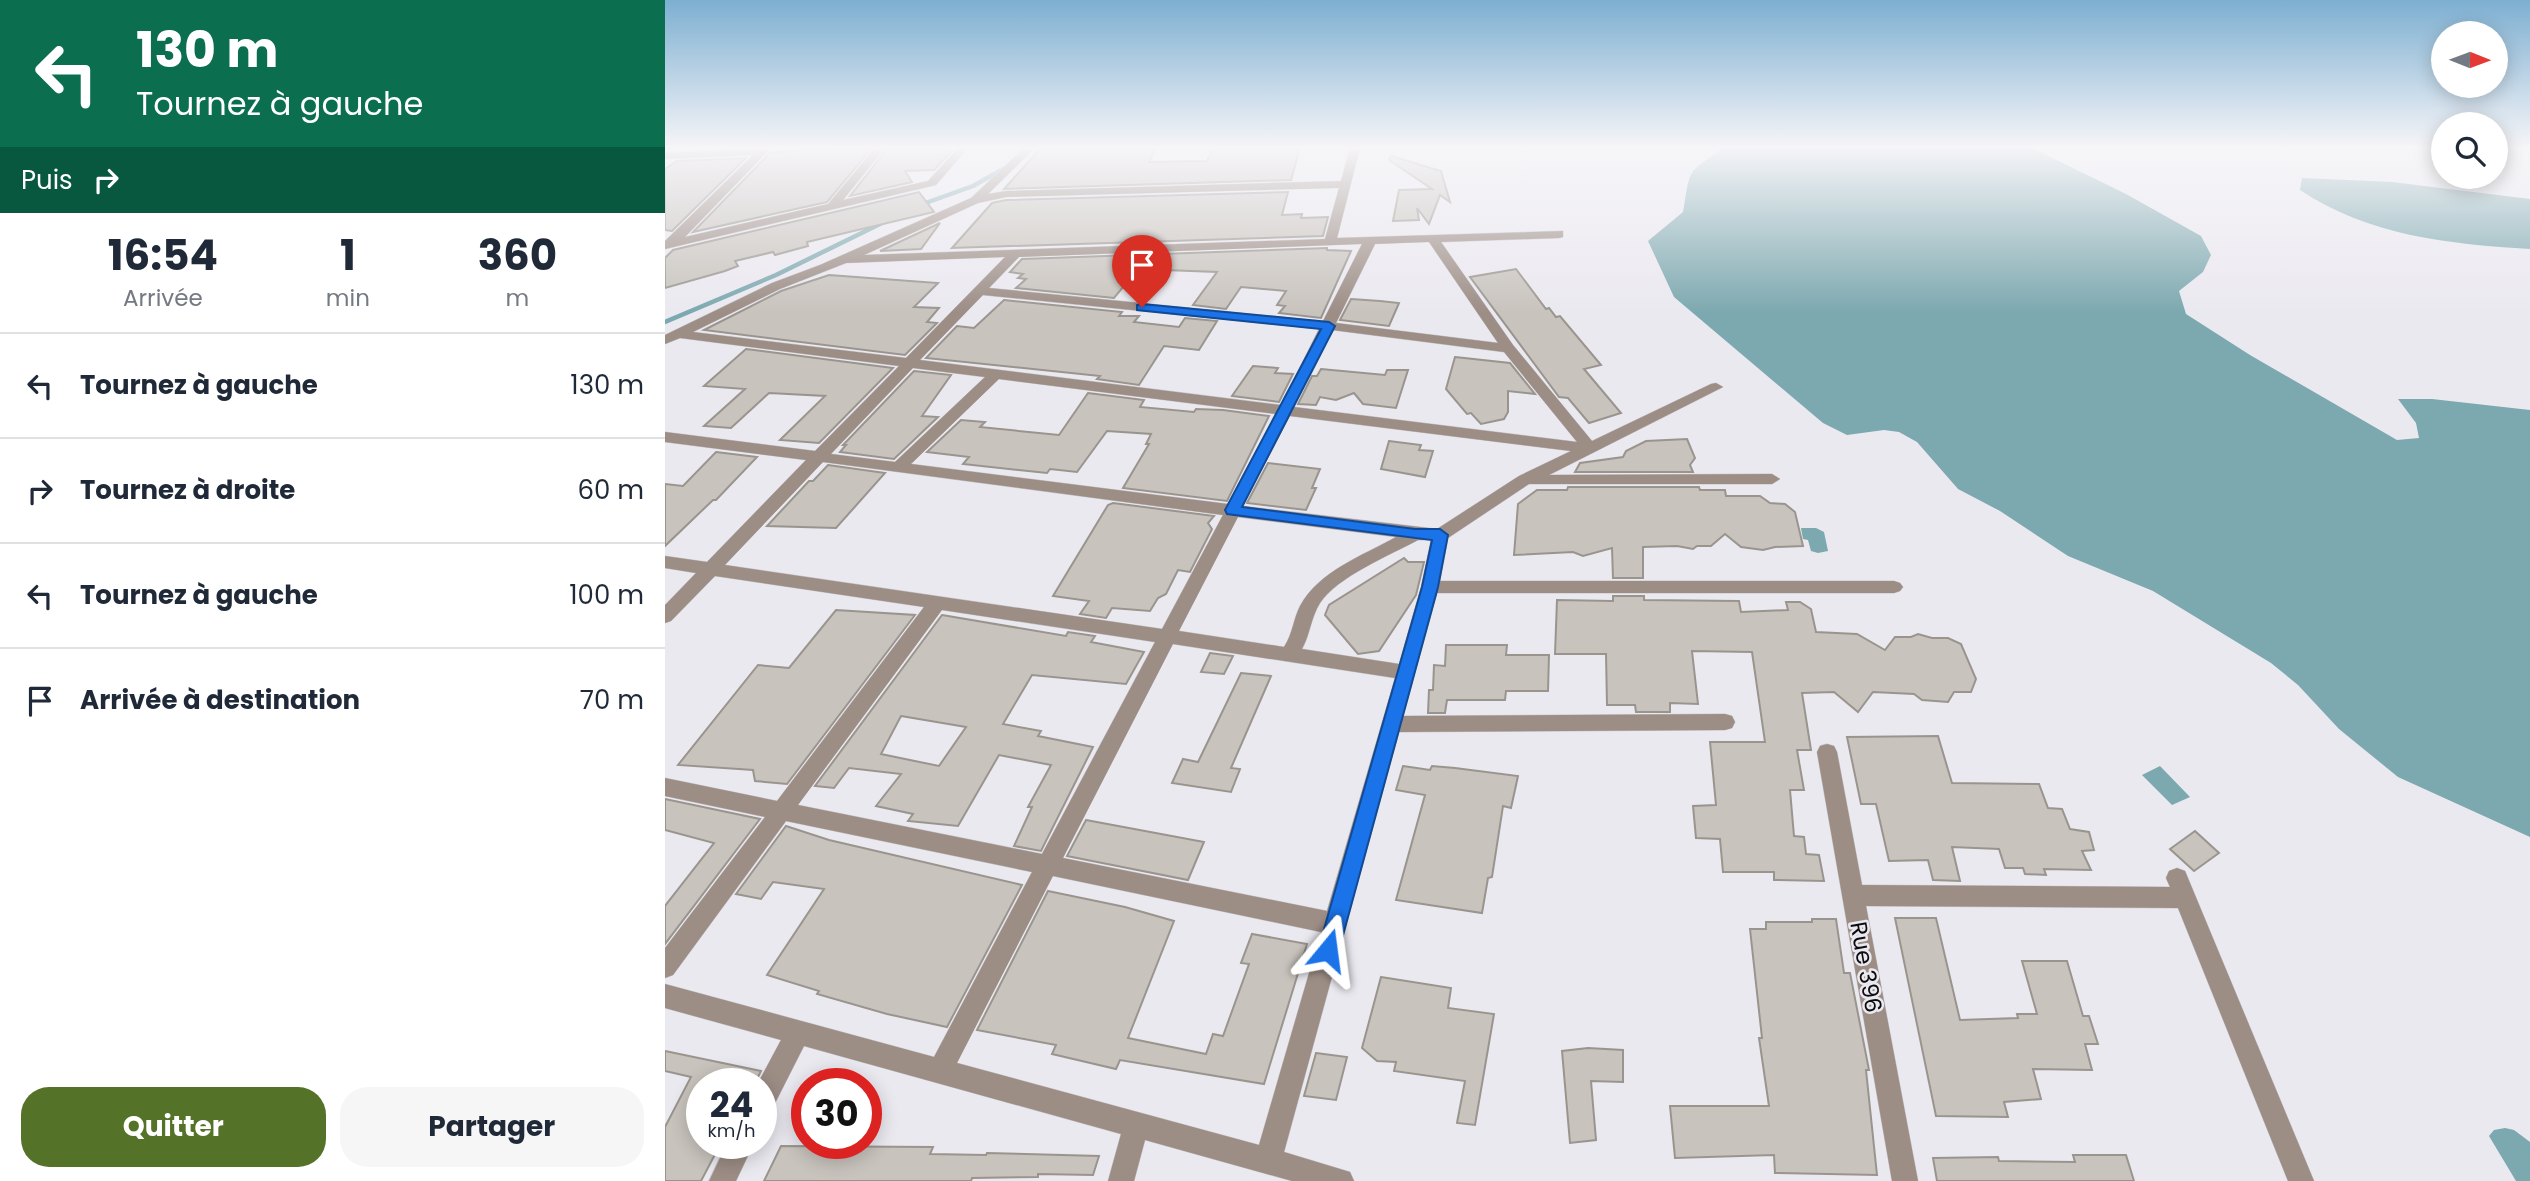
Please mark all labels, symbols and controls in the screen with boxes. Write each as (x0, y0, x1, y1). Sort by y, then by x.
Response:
text: 130 m (136, 16, 278, 84)
north arrow (2431, 21, 2508, 98)
map controls (2431, 21, 2508, 189)
icon: left (21, 28, 112, 119)
text: Tournez à gauche (136, 81, 423, 126)
button: search (2431, 112, 2508, 189)
icon: right (87, 161, 125, 199)
text: Puis (21, 162, 73, 198)
text: 16:54 (108, 226, 218, 285)
text: 1 (340, 226, 356, 285)
text: 360 (478, 226, 557, 285)
pin (1112, 235, 1172, 307)
icon: arrive (1123, 246, 1161, 284)
text: Arrivée (123, 282, 203, 314)
text: min (326, 282, 370, 314)
text: m (506, 282, 529, 314)
icon: left (21, 367, 59, 405)
text: Tournez à gauche (80, 367, 318, 403)
text: 130 m (570, 367, 644, 403)
icon: right (21, 472, 59, 510)
text: Tournez à droite (80, 472, 295, 508)
text: 60 m (577, 472, 644, 508)
icon: left (21, 577, 59, 615)
text: Tournez à gauche (80, 577, 318, 613)
text: 100 m (569, 577, 644, 613)
icon: arrive (21, 682, 59, 720)
text: Arrivée à destination (80, 682, 360, 718)
text: 70 m (580, 682, 644, 718)
position arrow (1291, 913, 1365, 987)
street label: Rue 396 (1842, 919, 1890, 1015)
speed limit sign: 30 (791, 1068, 882, 1159)
text: 24 (710, 1080, 753, 1129)
button: Quitter (21, 1087, 326, 1167)
button: Partager (340, 1087, 644, 1167)
text: km/h (708, 1118, 755, 1143)

